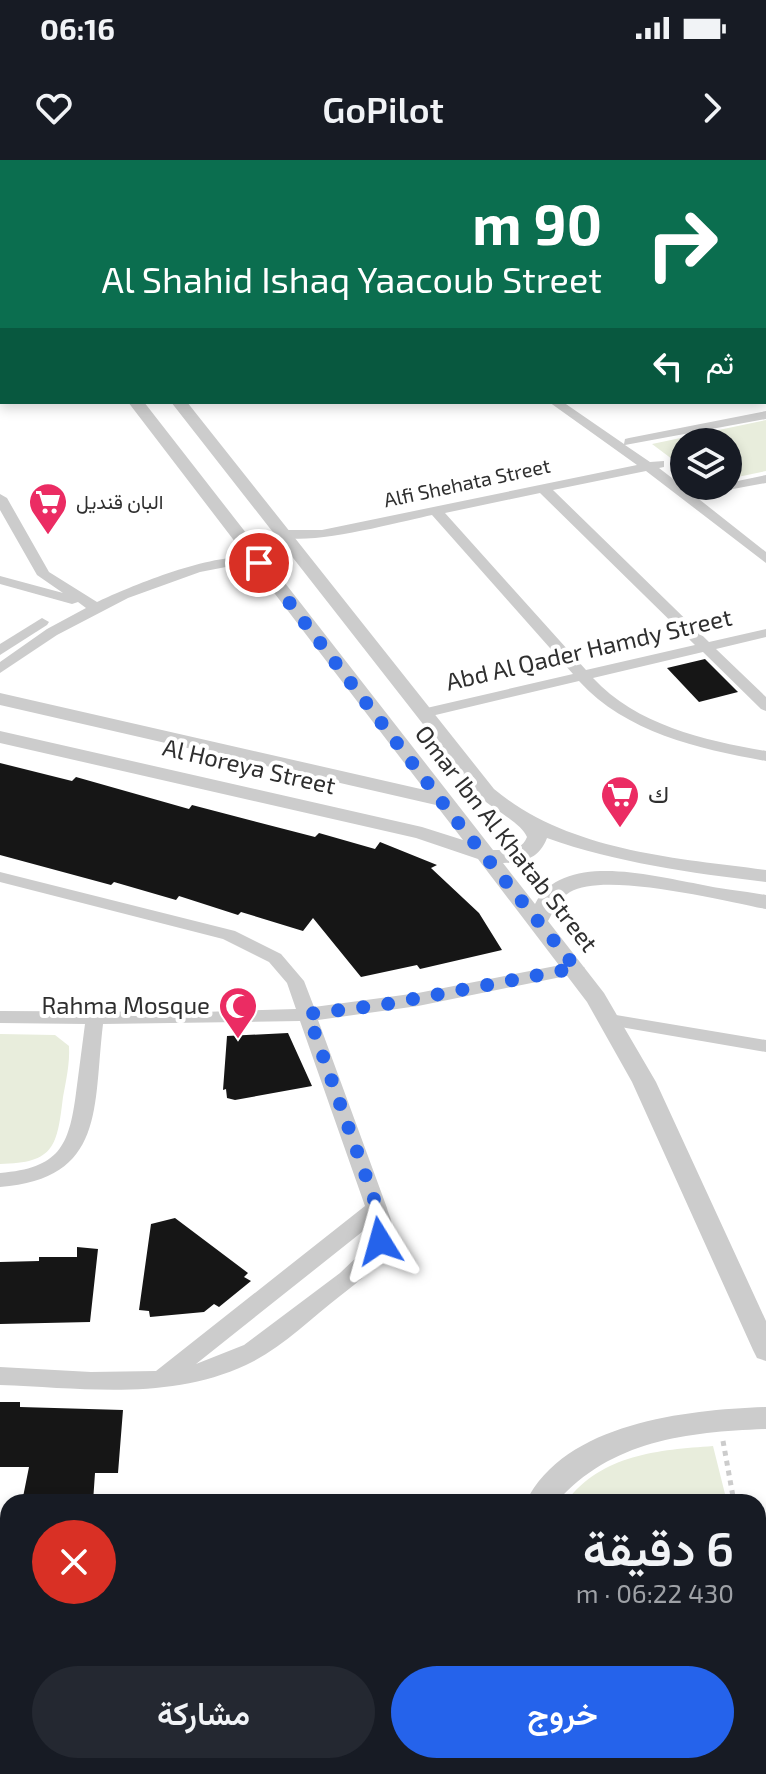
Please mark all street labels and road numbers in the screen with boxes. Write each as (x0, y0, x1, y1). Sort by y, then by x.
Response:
street label: Alfi Shehata Street (381, 453, 553, 511)
street label: Abd Al Qader Hamdy Street (443, 602, 734, 696)
street label: Omar Ibn Al Khatab Street (410, 719, 605, 957)
street label: Al Horeya Street (160, 732, 339, 800)

